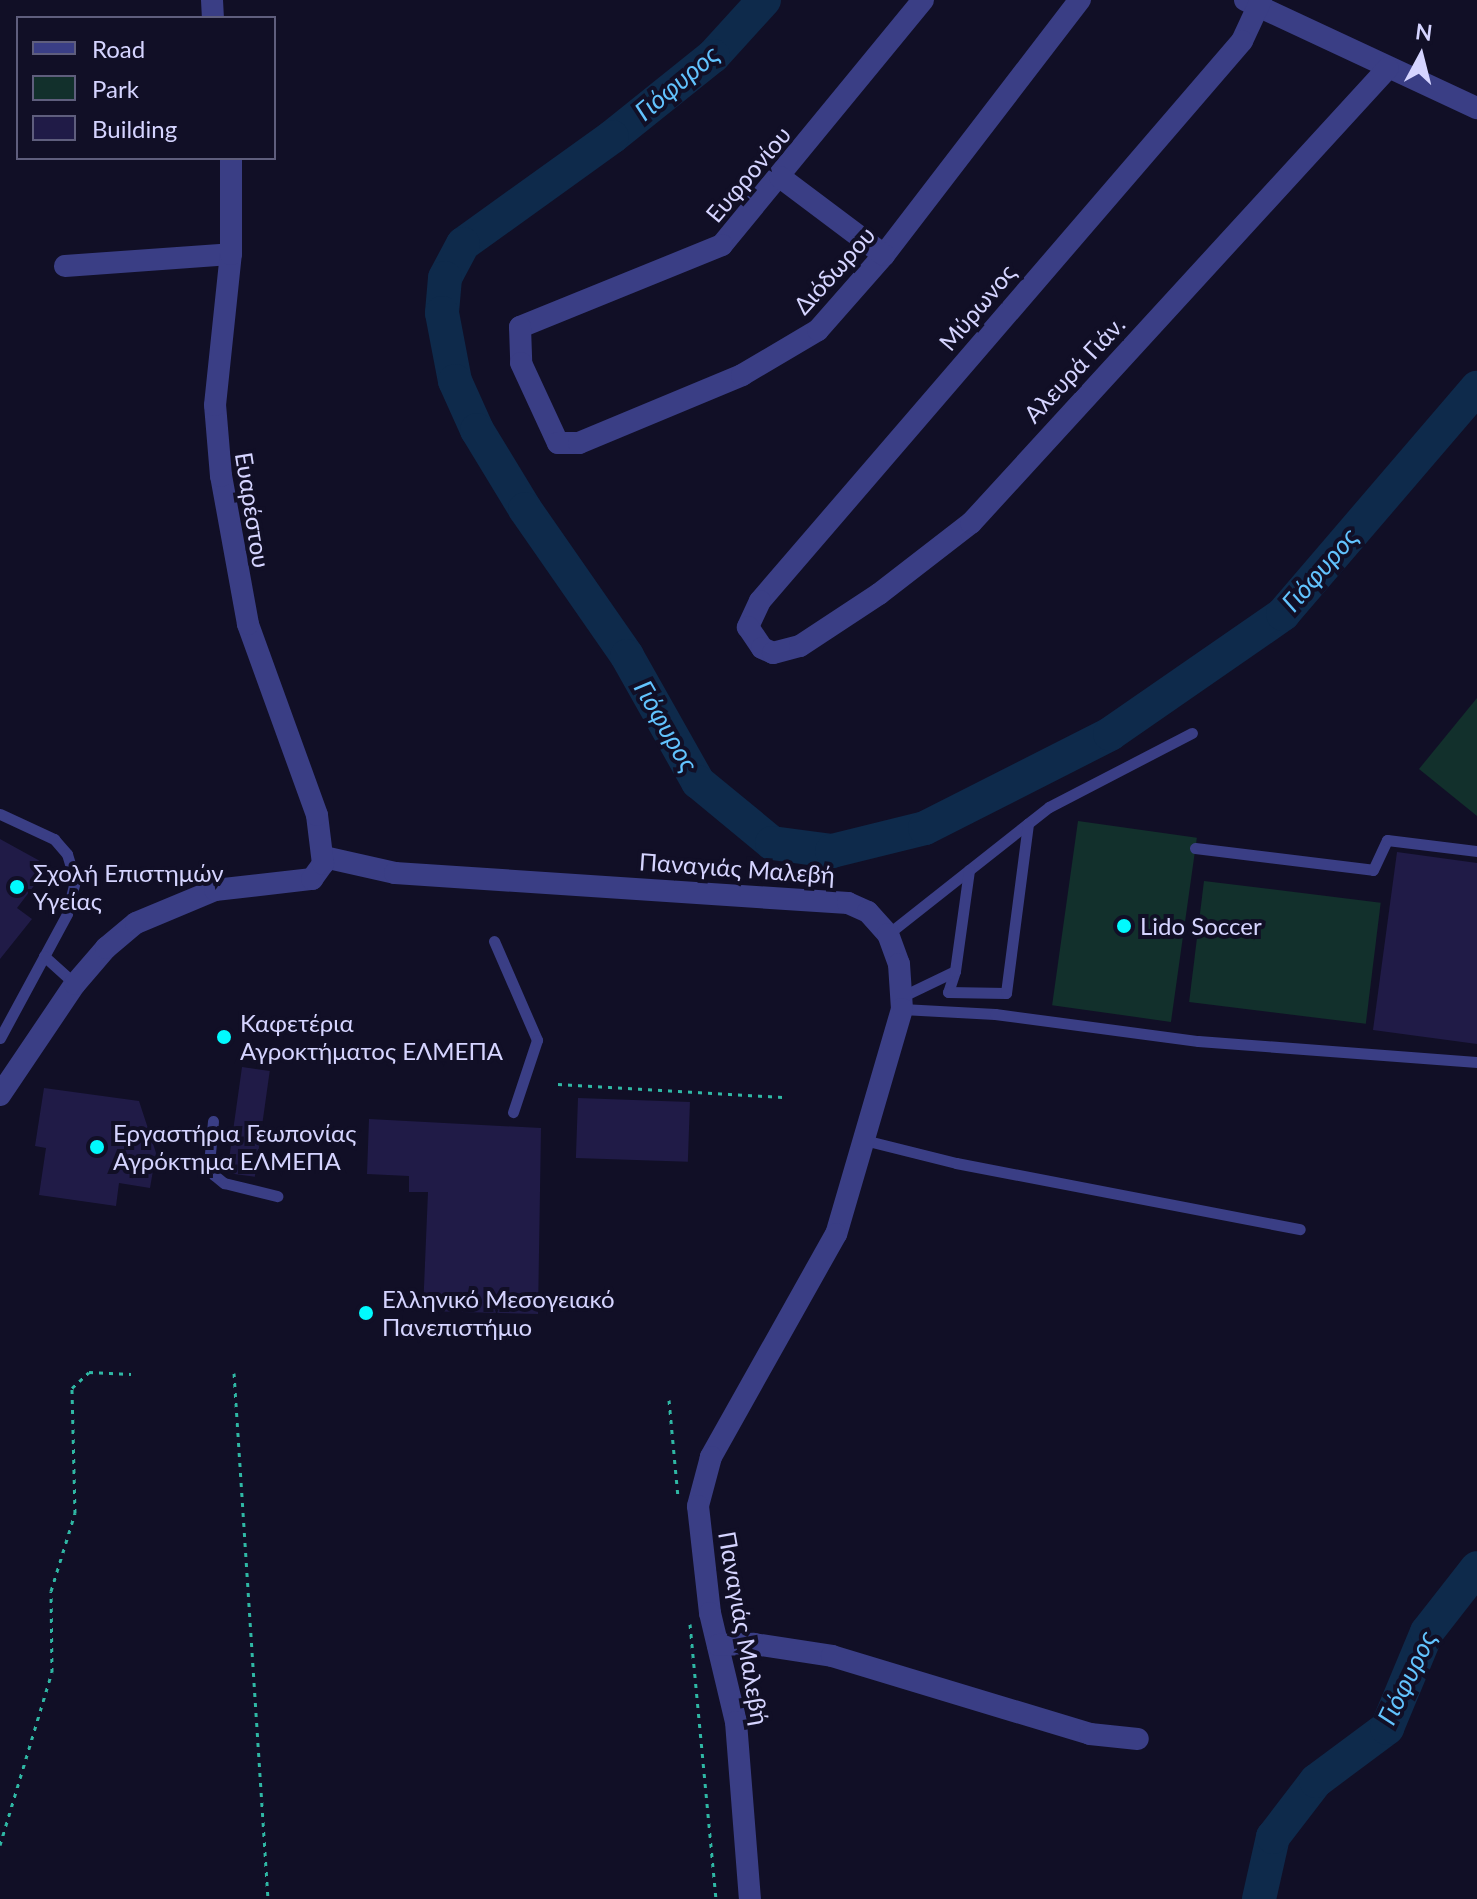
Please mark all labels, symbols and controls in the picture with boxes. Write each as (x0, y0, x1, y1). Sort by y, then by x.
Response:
legend (16, 16, 276, 160)
north arrow (1381, 16, 1461, 96)
text: N (1414, 17, 1434, 46)
text: Road (92, 34, 145, 63)
water label: Γιόφυρος (629, 39, 725, 127)
text: Park (92, 74, 139, 103)
text: Building (92, 114, 177, 143)
street label: Ευφρονίου (700, 120, 796, 228)
street label: Διόδωρου (787, 220, 881, 320)
street label: Μύρωνος (933, 258, 1021, 356)
street label: Αλευρά Γιάν. (1017, 310, 1131, 428)
street label: Ευαρέστου (230, 450, 276, 570)
water label: Γιόφυρος (1275, 522, 1365, 618)
water label: Γιόφυρος (627, 675, 705, 777)
street label: Παναγιάς Μαλεβή (638, 847, 836, 889)
place label: Σχολή Επιστημών Υγείας (33, 859, 224, 915)
marker: Σχολή Επιστημών Υγείας (8, 878, 26, 896)
place label: Lido Soccer (1140, 912, 1262, 940)
marker: Lido Soccer (1115, 917, 1133, 935)
place label: Καφετέρια Αγροκτήματος ΕΛΜΕΠΑ (240, 1009, 503, 1065)
marker: Καφετέρια Αγροκτήματος ΕΛΜΕΠΑ (215, 1028, 233, 1046)
place label: Εργαστήρια Γεωπονίας Αγρόκτημα ΕΛΜΕΠΑ (113, 1119, 356, 1175)
marker: Εργαστήρια Γεωπονίας Αγρόκτημα ΕΛΜΕΠΑ (88, 1138, 106, 1156)
place label: Ελληνικό Μεσογειακό Πανεπιστήμιο (382, 1285, 615, 1341)
marker: Ελληνικό Μεσογειακό Πανεπιστήμιο (357, 1304, 375, 1322)
street label: Παναγιάς Μαλεβή (713, 1529, 775, 1727)
water label: Γιόφυρος (1371, 1626, 1443, 1730)

